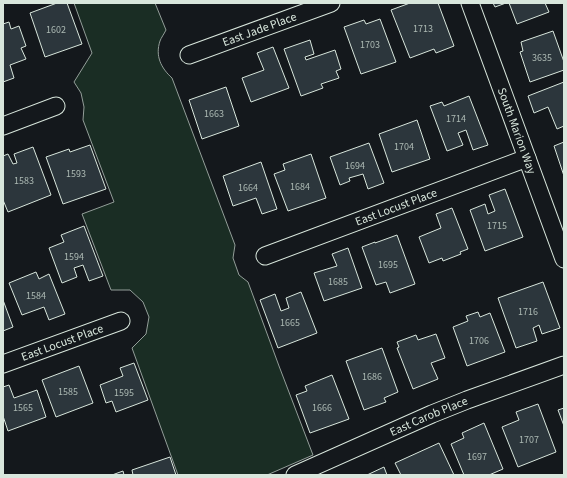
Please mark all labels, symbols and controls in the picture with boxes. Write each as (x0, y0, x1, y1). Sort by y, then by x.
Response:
street label: East Jade Place (220, 8, 299, 51)
house number: 1713 (413, 22, 433, 36)
house number: 1602 (46, 23, 66, 37)
house number: 1703 (360, 38, 380, 52)
house number: 3635 (532, 51, 552, 65)
street label: South Marion Way (493, 85, 540, 177)
house number: 1663 (204, 107, 224, 121)
house number: 1714 (446, 112, 466, 126)
house number: 1704 (394, 140, 414, 154)
house number: 1694 (345, 159, 365, 173)
house number: 1593 (66, 167, 86, 181)
house number: 1583 (14, 174, 34, 188)
house number: 1684 (290, 180, 310, 194)
house number: 1664 (238, 181, 258, 195)
street label: East Locust Place (353, 184, 440, 230)
house number: 1715 (487, 219, 507, 233)
house number: 1594 (64, 250, 84, 264)
house number: 1695 (378, 258, 398, 272)
house number: 1685 (328, 275, 348, 289)
house number: 1584 (26, 289, 46, 303)
house number: 1716 (518, 305, 538, 319)
house number: 1665 (280, 316, 300, 330)
street label: East Locust Place (19, 320, 106, 366)
house number: 1706 (469, 334, 489, 348)
house number: 1686 (362, 370, 382, 384)
house number: 1585 (58, 385, 78, 399)
house number: 1595 (114, 386, 134, 400)
street label: East Carob Place (387, 393, 470, 441)
house number: 1565 (13, 401, 33, 415)
house number: 1666 (312, 401, 332, 415)
house number: 1707 (519, 433, 539, 447)
house number: 1697 (467, 450, 487, 464)

